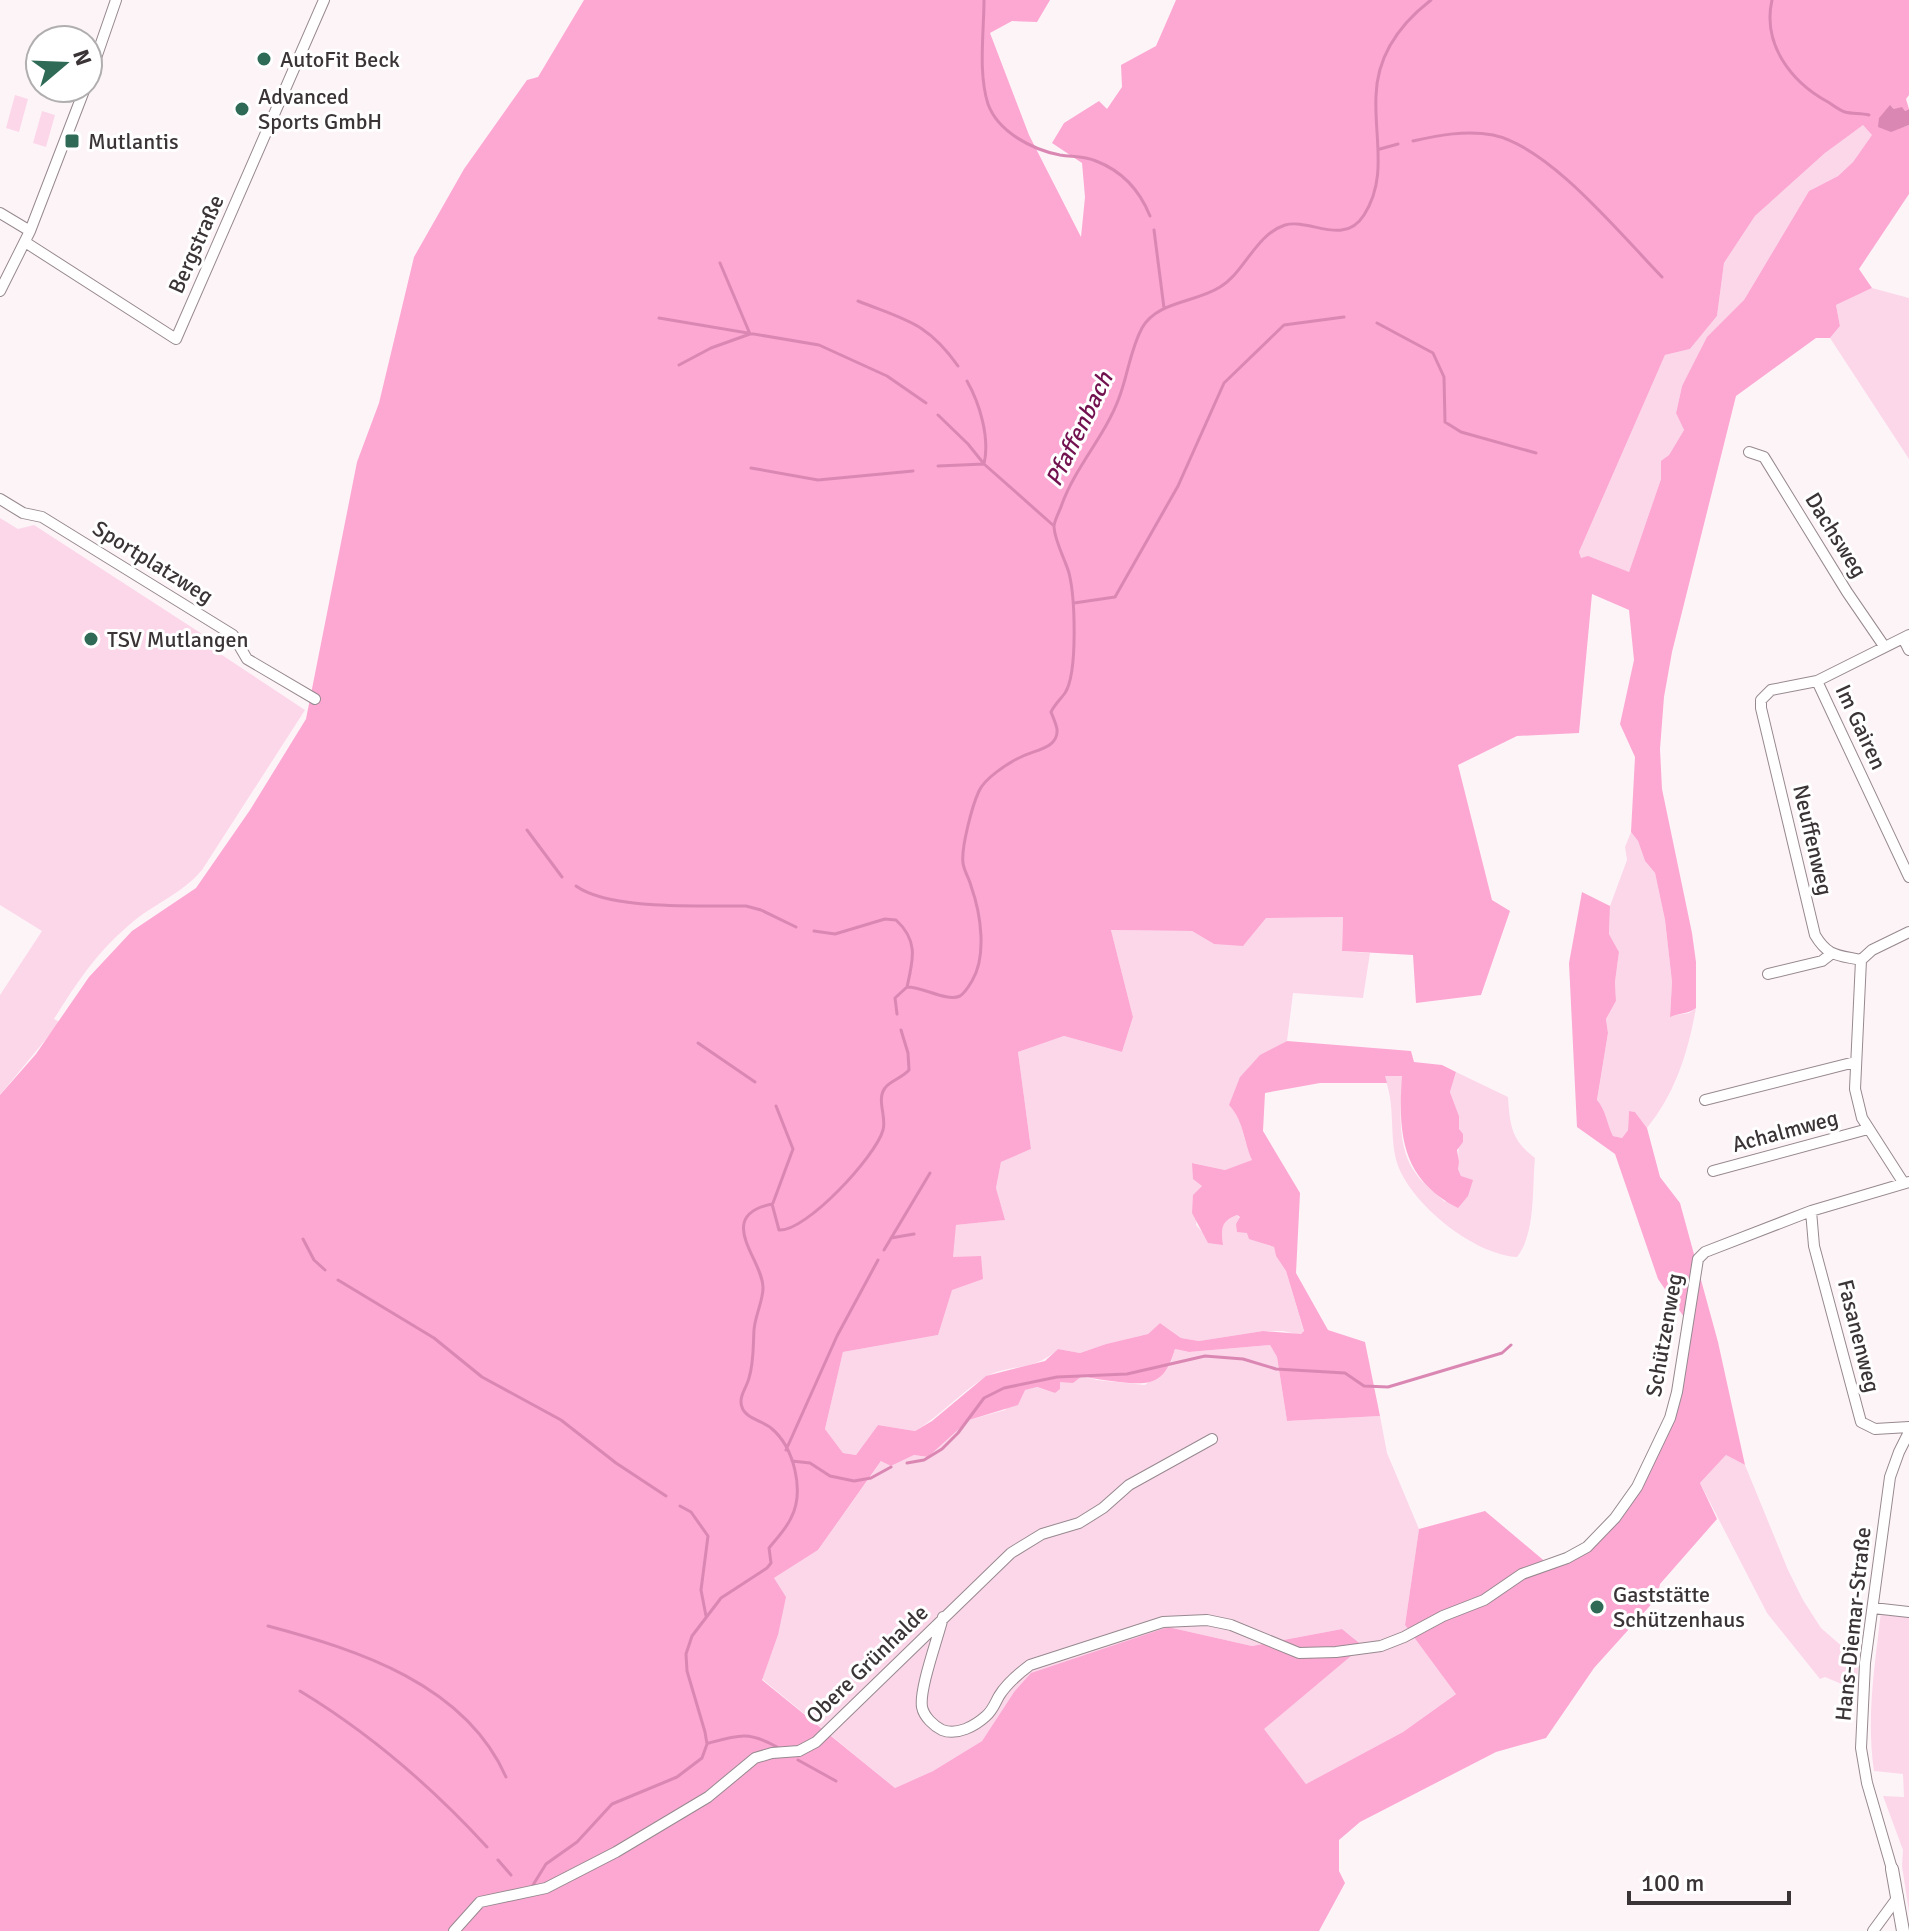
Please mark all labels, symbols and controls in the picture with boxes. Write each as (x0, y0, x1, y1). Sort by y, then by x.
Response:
north arrow (24, 24, 104, 104)
text: N (67, 46, 98, 69)
place label: AutoFit Beck (280, 46, 400, 73)
marker: AutoFit Beck (255, 50, 273, 68)
place label: Advanced Sports GmbH (258, 83, 382, 135)
marker: Advanced Sports GmbH (233, 100, 251, 118)
place label: Mutlantis (88, 128, 179, 155)
marker: Mutlantis (63, 132, 81, 150)
street label: Bergstraße (162, 191, 230, 297)
water label: Pfaffenbach (1038, 366, 1120, 491)
street label: Dachsweg (1799, 487, 1873, 583)
street label: Sportplatzweg (88, 514, 218, 610)
place label: TSV Mutlangen (107, 626, 249, 653)
marker: TSV Mutlangen (82, 630, 100, 648)
street label: Im Gairen (1830, 680, 1892, 774)
street label: Neuffenweg (1787, 782, 1839, 898)
street label: Achalmweg (1729, 1104, 1841, 1158)
street label: Schützenweg (1640, 1271, 1688, 1399)
street label: Fasanenweg (1832, 1277, 1886, 1395)
street label: Hans-Diemar-Straße (1829, 1526, 1877, 1722)
place label: Gaststätte Schützenhaus (1613, 1581, 1745, 1633)
marker: Gaststätte Schützenhaus (1588, 1598, 1606, 1616)
street label: Obere Grünhalde (800, 1599, 934, 1729)
scale bar (1629, 1855, 1789, 1905)
text: 100 m (1641, 1868, 1704, 1898)

